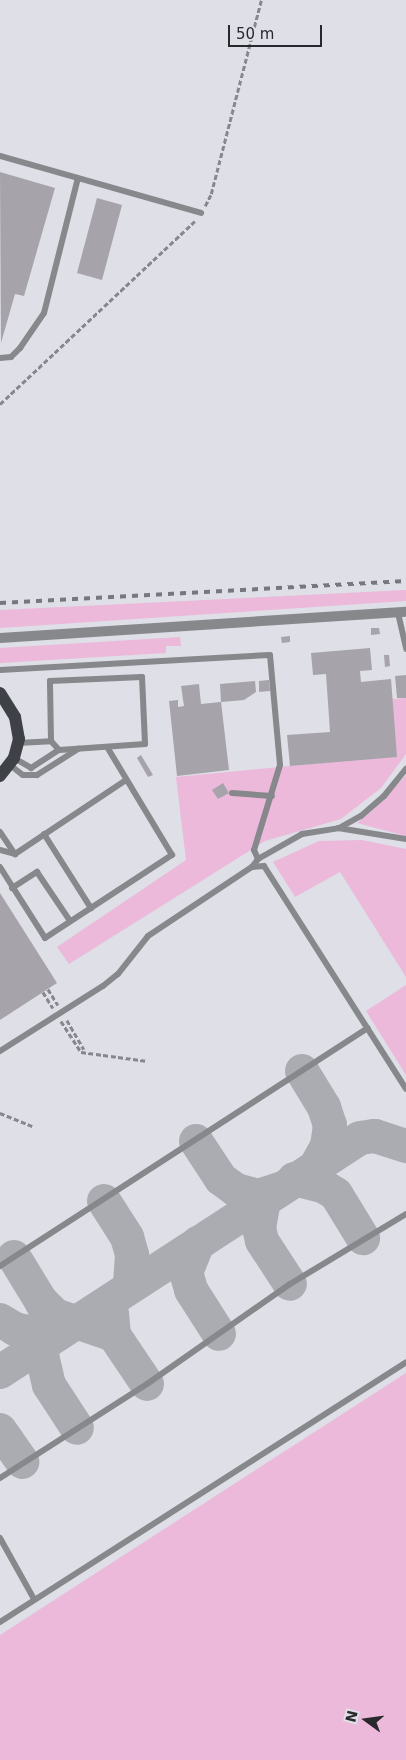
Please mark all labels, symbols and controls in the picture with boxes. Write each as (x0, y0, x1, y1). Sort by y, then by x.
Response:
scale bar (231, 15, 325, 47)
text: 50 m (236, 25, 274, 43)
north arrow (341, 1695, 391, 1745)
text: N (342, 1709, 361, 1724)

